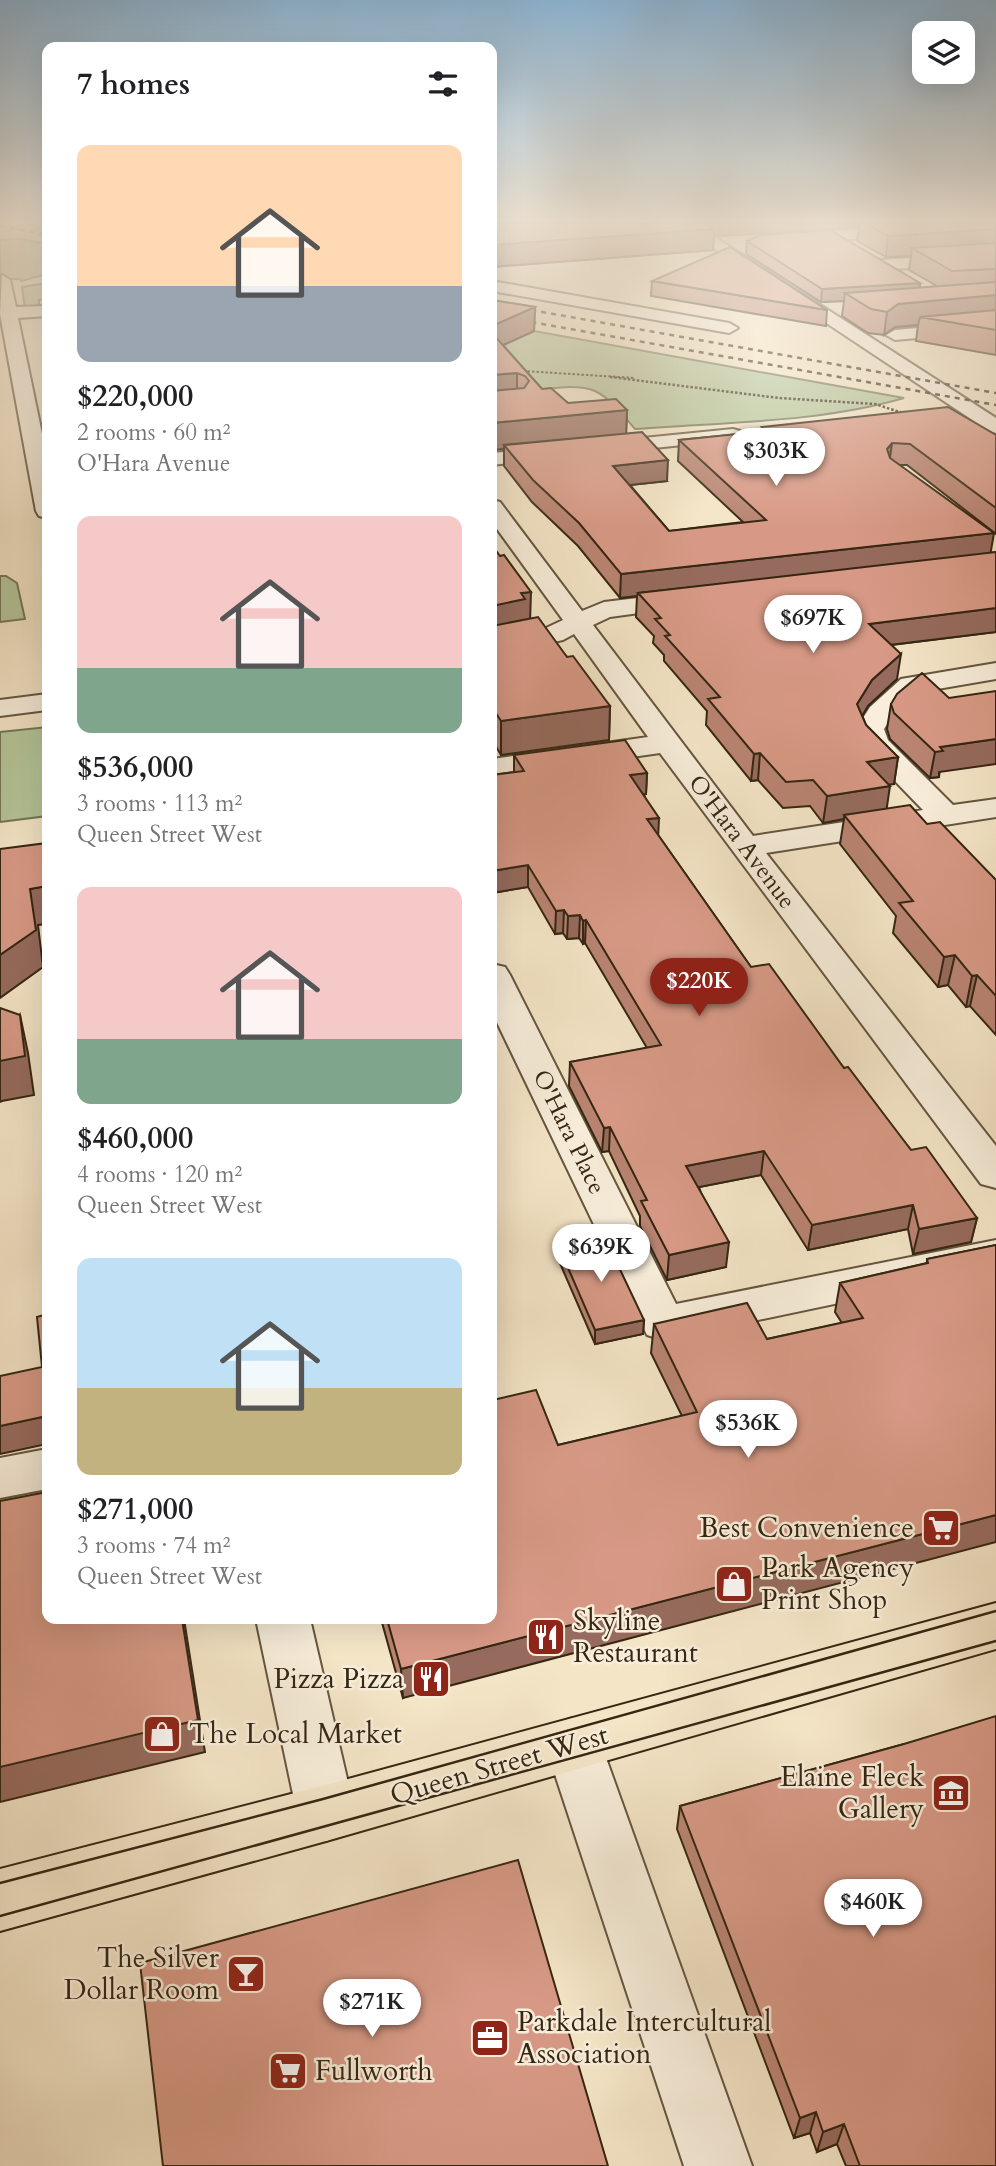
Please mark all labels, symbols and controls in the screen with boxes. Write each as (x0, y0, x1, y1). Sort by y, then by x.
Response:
map controls (912, 21, 975, 84)
button: layers (912, 21, 975, 84)
text: 7 homes (77, 64, 190, 105)
icon: filters (424, 65, 462, 103)
icon: home (207, 190, 333, 316)
text: $220,000 (77, 376, 193, 417)
text: 2 rooms · 60 m² (77, 417, 230, 448)
pin: $303K (727, 428, 825, 488)
text: $303K (743, 435, 809, 466)
text: O'Hara Avenue (77, 448, 230, 479)
icon: home (207, 561, 333, 687)
pin: $697K (764, 596, 862, 655)
text: $697K (780, 602, 846, 633)
text: $536,000 (77, 747, 193, 788)
street label: O'Hara Avenue (681, 768, 803, 916)
text: 3 rooms · 113 m² (77, 788, 242, 819)
text: Queen Street West (77, 819, 262, 850)
icon: home (207, 932, 333, 1058)
pin: $220K (650, 958, 748, 1018)
text: $220K (666, 965, 732, 996)
street label: O'Hara Place (525, 1064, 613, 1200)
text: $460,000 (77, 1118, 193, 1159)
text: 4 rooms · 120 m² (77, 1159, 242, 1190)
text: Queen Street West (77, 1190, 262, 1221)
pin: $639K (552, 1224, 650, 1284)
text: $639K (568, 1231, 634, 1262)
icon: home (207, 1303, 333, 1429)
pin: $536K (699, 1400, 797, 1460)
text: $536K (715, 1407, 781, 1438)
text: $271,000 (77, 1489, 193, 1530)
supermarket icon: Best Convenience (920, 1507, 962, 1549)
place label: Best Convenience (699, 1509, 914, 1547)
text: 3 rooms · 74 m² (77, 1530, 230, 1561)
place label: Park Agency Print Shop (761, 1549, 914, 1619)
text: Queen Street West (77, 1561, 262, 1592)
shop icon: Park Agency Print Shop (713, 1563, 755, 1605)
place label: Skyline Restaurant (573, 1602, 698, 1672)
restaurant icon: Skyline Restaurant (525, 1616, 567, 1658)
restaurant icon: Pizza Pizza (410, 1658, 452, 1700)
place label: Pizza Pizza (273, 1660, 404, 1698)
shop icon: The Local Market (141, 1713, 183, 1755)
place label: The Local Market (189, 1715, 402, 1753)
street label: Queen Street West (386, 1716, 613, 1814)
place label: Elaine Fleck Gallery (780, 1758, 924, 1828)
museum icon: Elaine Fleck Gallery (930, 1772, 972, 1814)
pin: $460K (824, 1880, 922, 1939)
text: $460K (840, 1886, 906, 1917)
place label: The Silver Dollar Room (64, 1939, 220, 2009)
bar icon: The Silver Dollar Room (225, 1953, 267, 1995)
pin: $271K (323, 1980, 421, 2039)
text: $271K (339, 1986, 405, 2017)
place label: Parkdale Intercultural Association (517, 2003, 771, 2073)
office icon: Parkdale Intercultural Association (469, 2017, 511, 2059)
supermarket icon: Fullworth (267, 2050, 309, 2092)
place label: Fullworth (315, 2052, 433, 2090)

